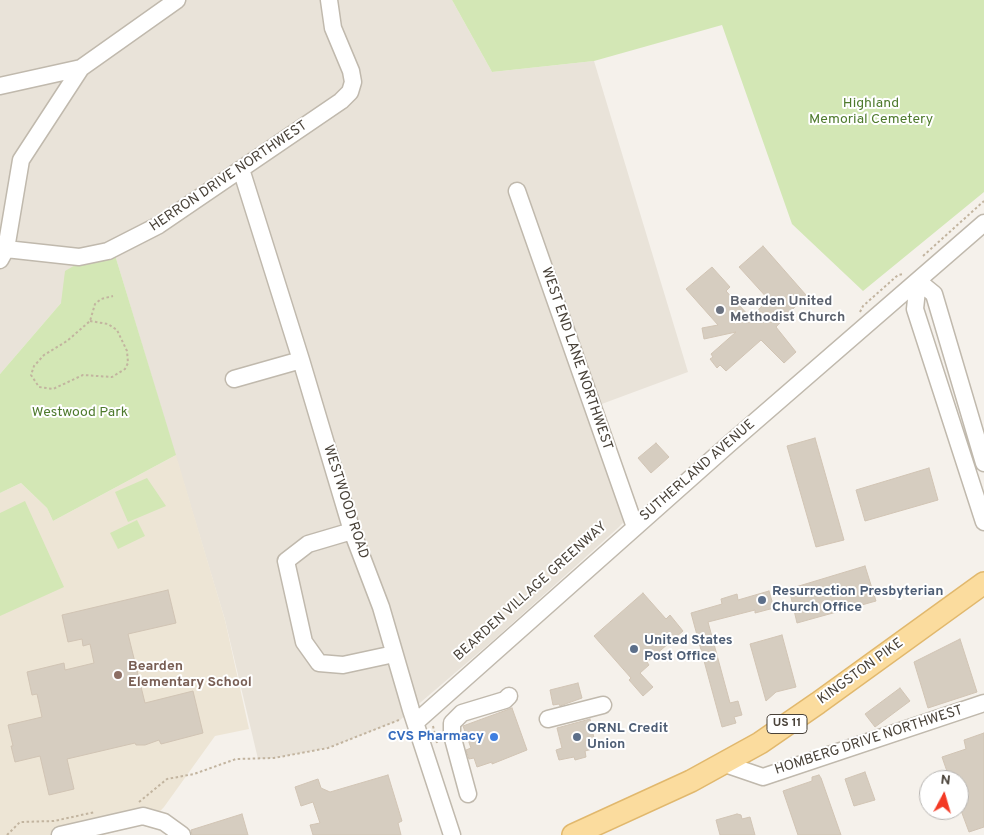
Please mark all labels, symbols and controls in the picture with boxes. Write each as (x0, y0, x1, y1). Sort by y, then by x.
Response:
park label: Highland Memorial Cemetery (809, 96, 933, 128)
street label: HERRON DRIVE NORTHWEST (147, 118, 311, 236)
street label: WEST END LANE NORTHWEST (537, 265, 615, 453)
place label: Bearden United Methodist Church (730, 294, 845, 326)
marker: Bearden United Methodist Church (714, 304, 726, 316)
park label: Westwood Park (32, 405, 128, 421)
street label: SUTHERLAND AVENUE (637, 416, 759, 526)
street label: WESTWOOD ROAD (319, 443, 371, 561)
street label: BEARDEN VILLAGE GREENWAY (451, 519, 611, 665)
place label: Resurrection Presbyterian Church Office (772, 584, 944, 616)
marker: Resurrection Presbyterian Church Office (756, 594, 768, 606)
place label: United States Post Office (644, 633, 733, 666)
street label: KINGSTON PIKE (815, 635, 907, 709)
marker: United States Post Office (628, 643, 640, 655)
place label: Bearden Elementary School (128, 659, 252, 692)
marker: Bearden Elementary School (112, 669, 124, 681)
street label: HOMBERG DRIVE NORTHWEST (773, 703, 965, 779)
road number: US 11 (767, 714, 807, 734)
place label: ORNL Credit Union (587, 721, 668, 754)
place label: CVS Pharmacy (388, 729, 484, 745)
marker: CVS Pharmacy (488, 731, 500, 743)
marker: ORNL Credit Union (571, 731, 583, 743)
north arrow (919, 770, 969, 820)
text: N (940, 772, 951, 790)

